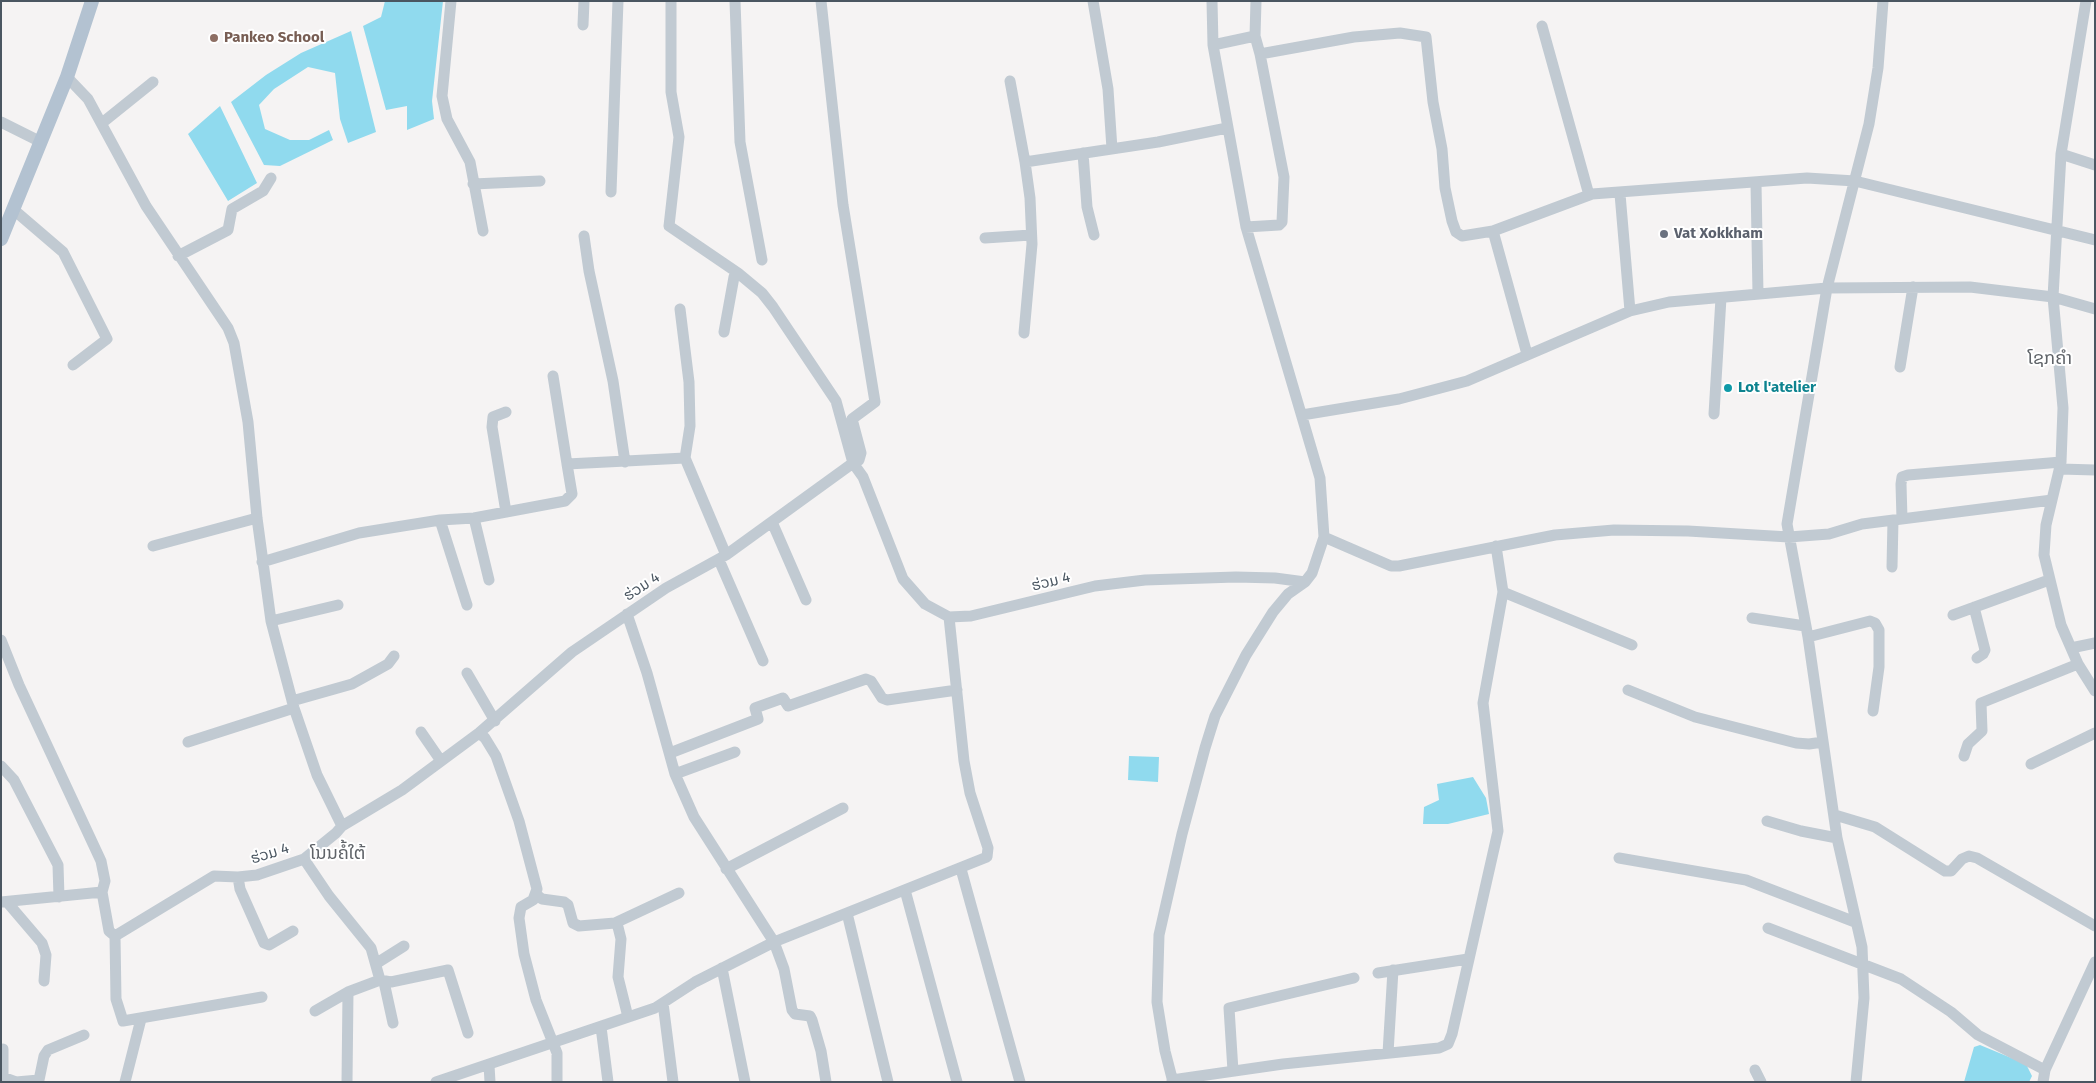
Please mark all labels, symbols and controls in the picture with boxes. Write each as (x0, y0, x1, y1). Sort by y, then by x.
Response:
place label: Pankeo School (224, 29, 324, 47)
marker: Pankeo School (208, 32, 220, 44)
place label: Vat Xokkham (1674, 225, 1763, 243)
marker: Vat Xokkham (1658, 228, 1670, 240)
district label: ໂຊກຄຳ (2028, 348, 2072, 370)
place label: Lot l'atelier (1738, 379, 1816, 397)
marker: Lot l'atelier (1722, 382, 1734, 394)
street label: ຮ່ວມ 4 (621, 569, 663, 605)
street label: ຮ່ວມ 4 (1030, 569, 1072, 595)
street label: ຮ່ວມ 4 (249, 840, 291, 868)
district label: ໂນນຄໍ້ໃຕ້ (311, 843, 365, 865)

